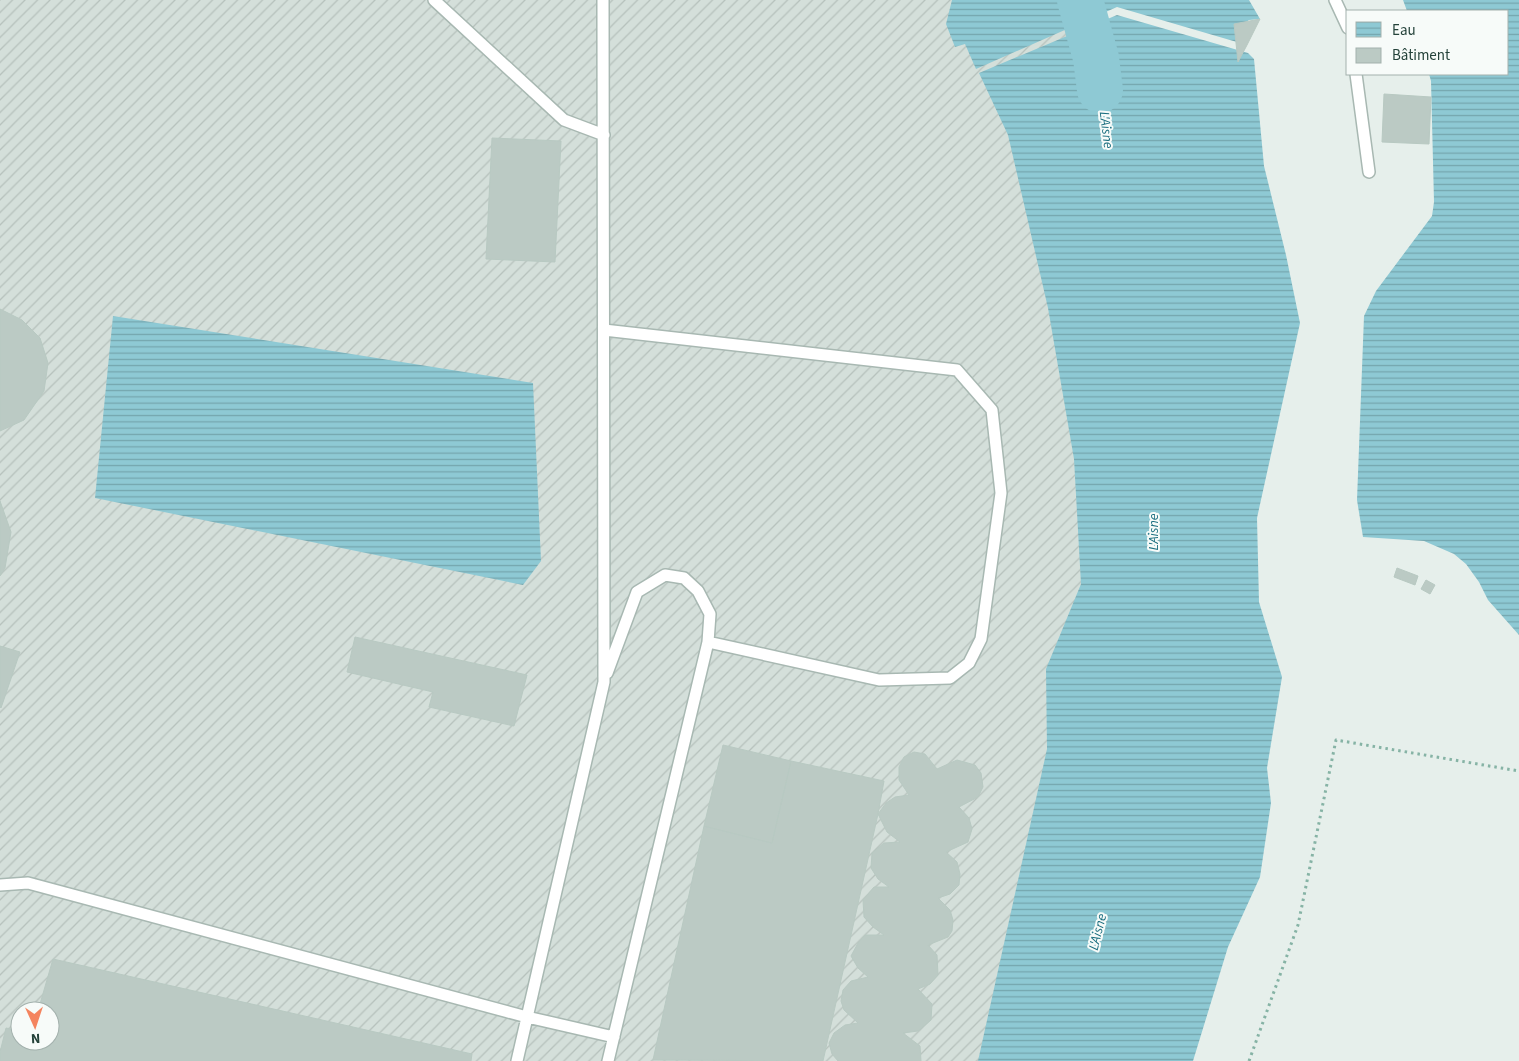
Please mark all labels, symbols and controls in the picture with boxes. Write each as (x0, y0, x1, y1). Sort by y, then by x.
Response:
legend (1346, 10, 1509, 75)
text: Eau (1392, 20, 1416, 41)
text: Bâtiment (1392, 45, 1450, 66)
water label: L'Aisne (1094, 110, 1118, 150)
water label: L'Aisne (1144, 513, 1164, 551)
water label: L'Aisne (1084, 911, 1112, 952)
north arrow (10, 1001, 60, 1051)
text: N (30, 1028, 41, 1048)

